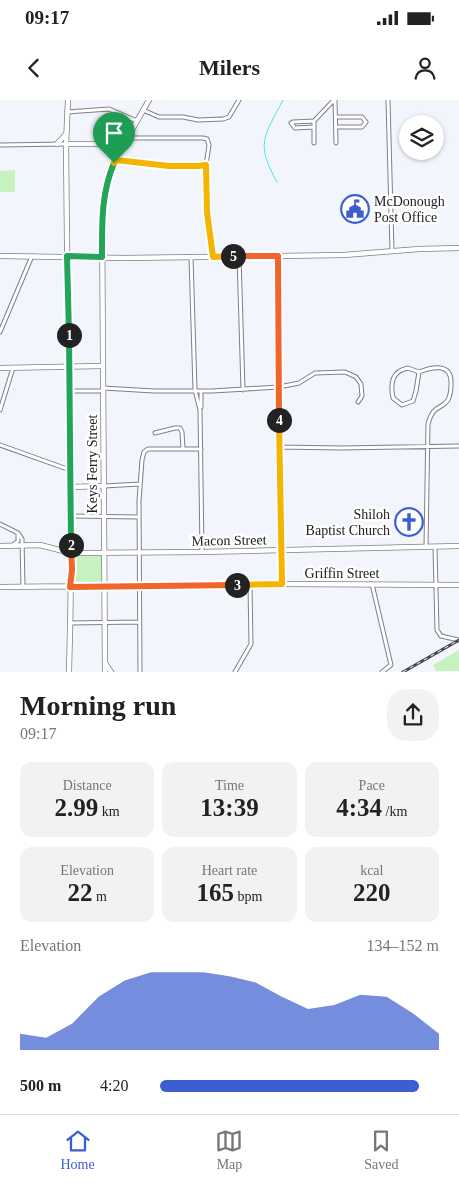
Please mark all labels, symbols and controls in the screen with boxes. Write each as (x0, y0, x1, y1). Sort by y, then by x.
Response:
text: 09:17 (25, 7, 69, 28)
icon: back (20, 54, 48, 82)
icon: person (411, 54, 439, 82)
text: Milers (199, 55, 260, 80)
pin (93, 112, 135, 163)
map controls (399, 115, 444, 160)
button: layers (399, 115, 444, 160)
icon: arrive (100, 119, 128, 147)
public building icon: McDonough Post Office (340, 194, 370, 224)
place label: McDonough Post Office (374, 194, 445, 225)
pin: 5 (220, 244, 246, 268)
text: 5 (230, 249, 237, 264)
pin: 1 (56, 322, 82, 348)
text: 1 (66, 328, 73, 343)
pin: 4 (266, 408, 292, 432)
text: 4 (276, 413, 283, 428)
street label: Keys Ferry Street (85, 415, 100, 513)
place label: Shiloh Baptist Church (306, 507, 390, 538)
church icon: Shiloh Baptist Church (394, 507, 424, 537)
pin: 2 (58, 532, 84, 558)
street label: Macon Street (191, 532, 267, 549)
text: 2 (68, 538, 75, 553)
street label: Griffin Street (305, 566, 379, 581)
pin: 3 (224, 572, 250, 598)
text: 3 (234, 578, 241, 593)
button: share (387, 689, 439, 741)
text: Morning run (20, 690, 176, 721)
text: 09:17 (20, 725, 56, 742)
text: Distance (63, 778, 112, 793)
text: Time (215, 778, 244, 793)
text: Pace (359, 778, 385, 793)
text: 2.99 (55, 794, 98, 821)
text: 13:39 (200, 794, 259, 821)
text: 4:34 (336, 794, 382, 821)
text: km (98, 804, 120, 819)
text: /km (382, 804, 407, 819)
text: Elevation (60, 863, 114, 878)
text: Heart rate (202, 863, 257, 878)
text: kcal (360, 863, 383, 878)
text: 22 (67, 879, 92, 906)
text: 165 (197, 879, 234, 906)
text: 220 (353, 879, 391, 906)
text: m (92, 889, 107, 904)
text: bpm (234, 889, 262, 904)
text: Elevation (20, 937, 81, 954)
text: 134–152 m (367, 937, 439, 954)
text: 500 m (20, 1077, 61, 1094)
text: 4:20 (100, 1077, 128, 1094)
tab: Home (60, 1127, 95, 1173)
tab: Map (215, 1127, 243, 1173)
tab: Saved (364, 1127, 399, 1173)

